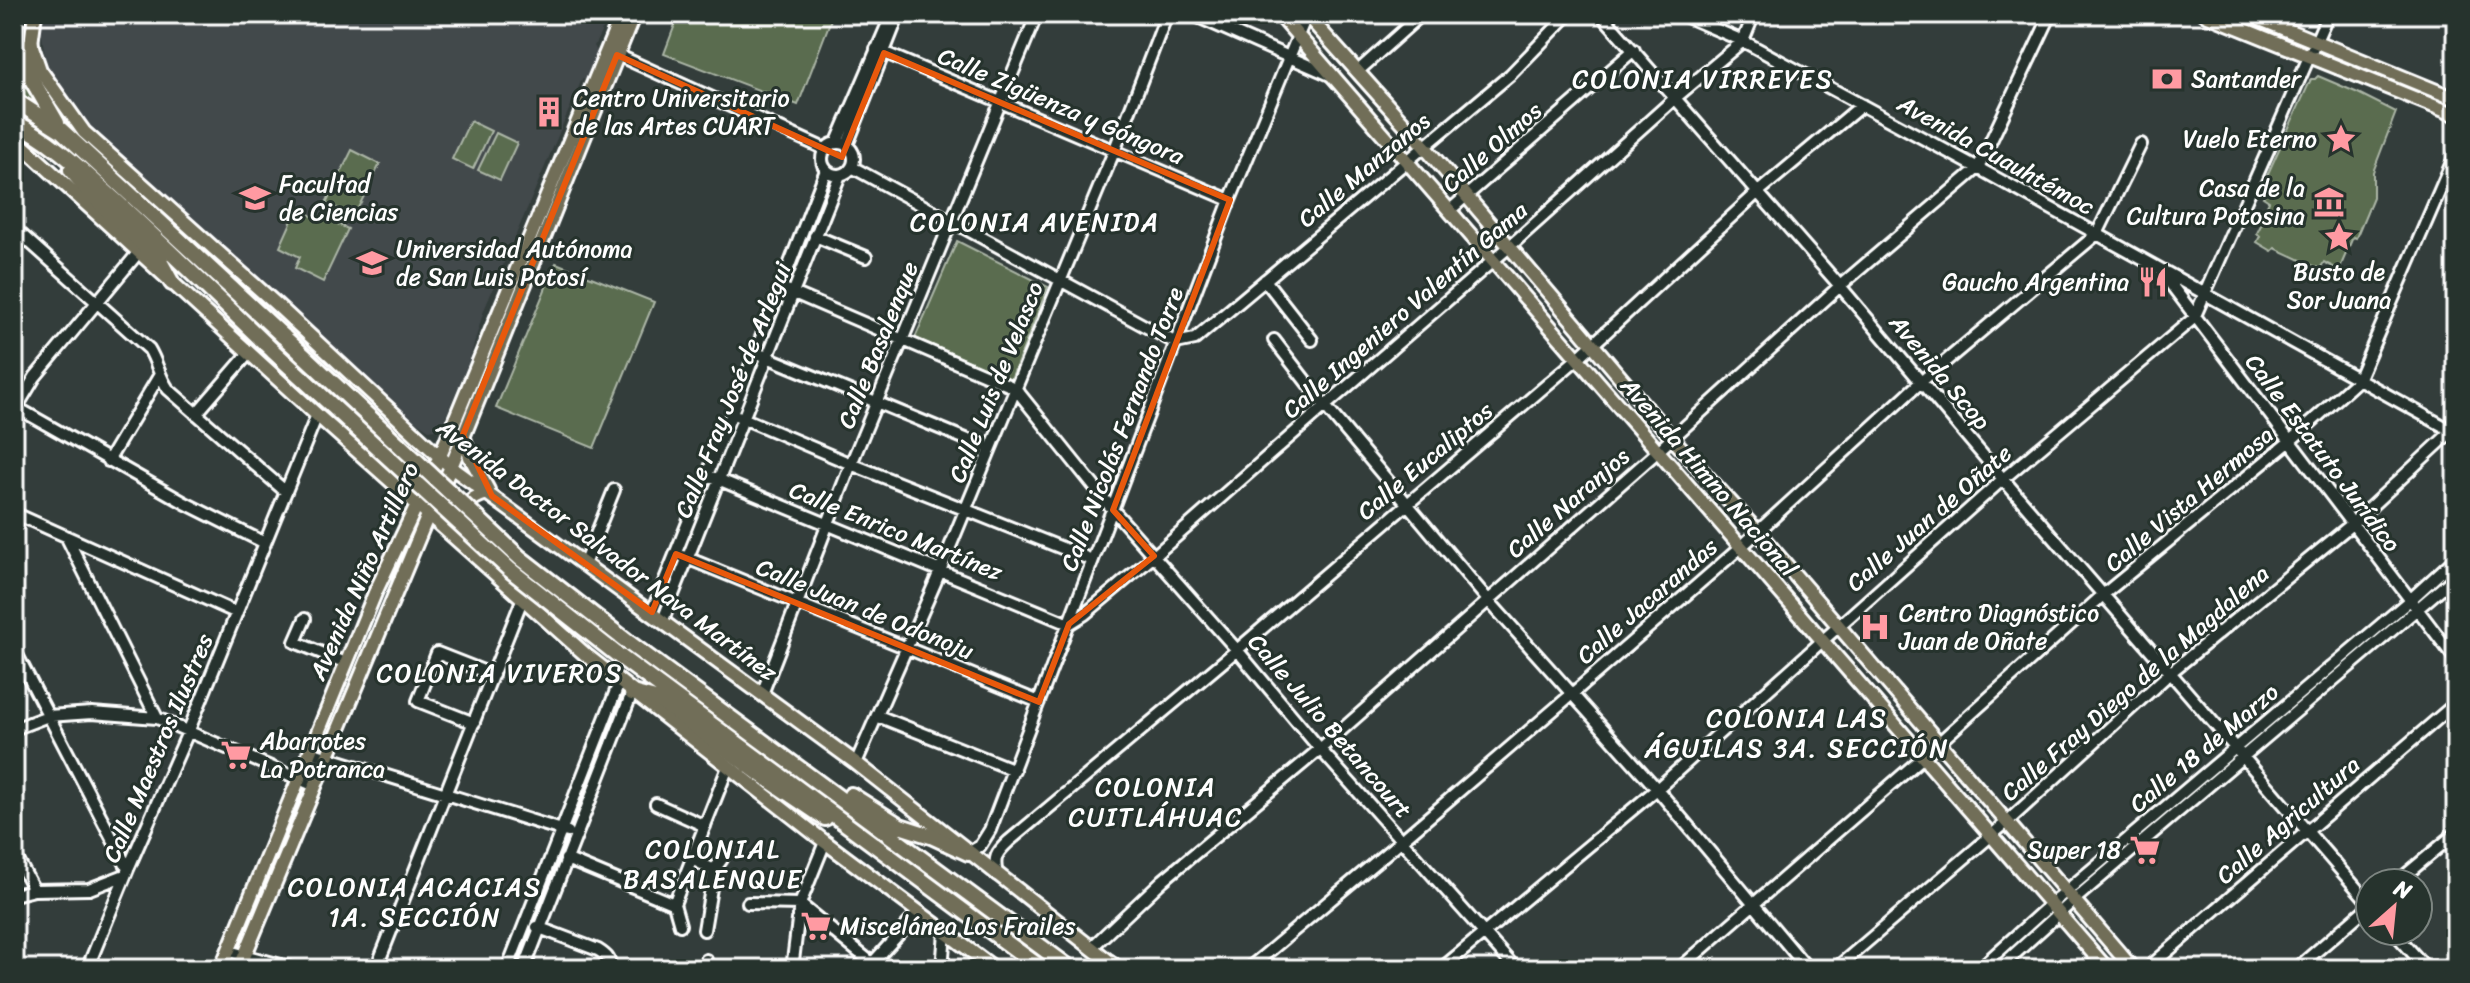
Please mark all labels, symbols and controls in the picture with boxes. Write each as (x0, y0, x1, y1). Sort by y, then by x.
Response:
street label: Calle Zigüenza y Góngora (931, 35, 1192, 177)
district label: COLONIA VIRREYES (1572, 56, 1834, 102)
place label: Santander (2191, 58, 2303, 100)
bank icon: Santander (2150, 62, 2184, 96)
place label: Centro Universitario de las Artes CUART (573, 77, 790, 147)
street label: Avenida Cuauhtémoc (1889, 83, 2103, 227)
street label: Calle Olmos (1432, 91, 1552, 203)
building icon: Centro Universitario de las Artes CUART (532, 95, 566, 129)
street label: Calle Manzanos (1288, 101, 1440, 239)
place label: Vuelo Eterno (2183, 118, 2317, 160)
place icon: Vuelo Eterno (2324, 122, 2358, 156)
place label: Facultad de Ciencias (279, 163, 399, 233)
place label: Casa de la Cultura Potosina (2127, 167, 2305, 237)
school or university icon: Facultad de Ciencias (238, 181, 272, 215)
museum icon: Casa de la Cultura Potosina (2312, 185, 2346, 219)
street label: Calle Ingeniero Valentín Gama (1272, 190, 1538, 429)
district label: COLONIA AVENIDA (910, 199, 1160, 245)
place icon: Busto de Sor Juana (2322, 220, 2356, 254)
place label: Universidad Autónoma de San Luis Potosí (396, 228, 633, 298)
school or university icon: Universidad Autónoma de San Luis Potosí (355, 246, 389, 280)
place label: Busto de Sor Juana (2287, 251, 2391, 321)
street label: Calle Fray José de Arlegui (662, 254, 804, 524)
street label: Calle Basalenque (825, 255, 931, 435)
place label: Gaucho Argentina (1942, 261, 2129, 303)
restaurant icon: Gaucho Argentina (2136, 265, 2170, 299)
street label: Calle Luis de Velasco (936, 275, 1056, 489)
street label: Calle Nicolás Fernando Torre (1048, 280, 1196, 577)
street label: Avenida Scop (1878, 303, 2002, 440)
street label: Calle Estatuto Jurídico (2234, 344, 2412, 562)
street label: Avenida Himno Nacional (1609, 366, 1809, 588)
street label: Calle Eucaliptos (1347, 390, 1504, 531)
street label: Avenida Doctor Salvador Nava Martínez (426, 407, 787, 693)
street label: Calle Vista Hermosa (2095, 415, 2283, 583)
street label: Calle Juan de Oñate (1836, 433, 2022, 603)
street label: Calle Naranjos (1497, 437, 1640, 569)
street label: Avenida Niño Artillero (297, 455, 431, 688)
street label: Calle Enrico Martínez (783, 469, 1010, 593)
street label: Calle Jacarandas (1566, 526, 1728, 675)
street label: Calle Juan de Odonoju (750, 546, 981, 672)
street label: Calle Fray Diego de la Magdalena (1991, 554, 2279, 812)
place label: Centro Diagnóstico Juan de Oñate (1898, 592, 2099, 662)
hospital icon: Centro Diagnóstico Juan de Oñate (1858, 610, 1892, 644)
street label: Calle Julio Betancourt (1237, 624, 1423, 828)
street label: Calle Maestros Ilustres (91, 627, 225, 869)
district label: COLONIA VIVEROS (377, 650, 623, 696)
street label: Calle 18 de Marzo (2119, 672, 2289, 824)
district label: COLONIA LAS ÁGUILAS 3A. SECCIÓN (1643, 695, 1950, 771)
place label: Abarrotes La Potranca (259, 720, 385, 790)
supermarket icon: Abarrotes La Potranca (219, 738, 253, 772)
street label: Calle Agricultura (2206, 745, 2370, 895)
district label: COLONIA CUITLÁHUAC (1069, 764, 1243, 840)
district label: COLONIAL BASALENQUE (623, 826, 803, 902)
place label: Super 18 (2027, 829, 2121, 871)
supermarket icon: Super 18 (2128, 833, 2162, 867)
district label: COLONIA ACACIAS 1A. SECCIÓN (288, 864, 542, 940)
north arrow (2354, 867, 2434, 947)
text: N (2386, 868, 2419, 911)
place label: Miscelánea Los Frailes (840, 905, 1076, 947)
supermarket icon: Miscelánea Los Frailes (799, 909, 833, 943)

